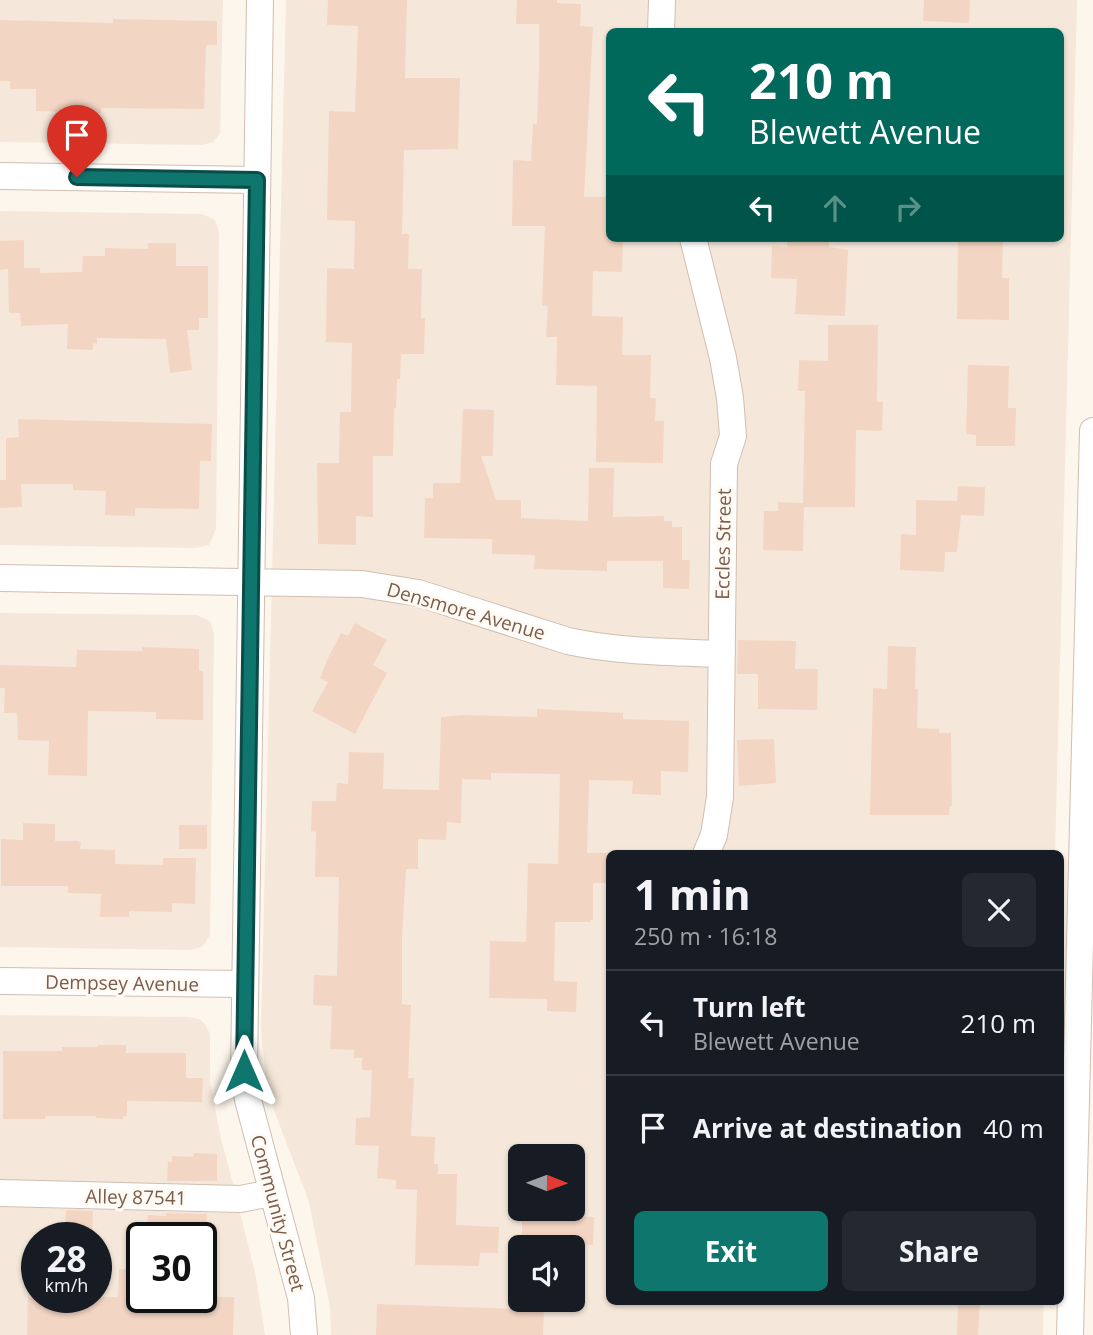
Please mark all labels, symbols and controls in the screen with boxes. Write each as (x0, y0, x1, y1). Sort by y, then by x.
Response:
text: 210 m (749, 47, 894, 113)
icon: left (634, 56, 725, 147)
pin (47, 105, 107, 177)
text: Blewett Avenue (749, 110, 981, 153)
icon: arrive (58, 116, 96, 154)
icon: left (743, 189, 781, 227)
icon: ahead (816, 189, 854, 227)
icon: right (889, 189, 927, 227)
street label: Eccles Street (709, 488, 737, 600)
street label: Densmore Avenue (384, 576, 548, 646)
text: 1 min (634, 865, 751, 922)
button: close (962, 873, 1036, 947)
text: 250 m · 16:18 (634, 920, 777, 952)
street label: Dempsey Avenue (45, 969, 199, 997)
text: Turn left (693, 989, 805, 1025)
icon: left (634, 1004, 672, 1042)
text: 210 m (961, 1005, 1036, 1041)
text: Blewett Avenue (693, 1025, 860, 1057)
position arrow (207, 1034, 281, 1108)
icon: arrive (634, 1109, 672, 1147)
text: Arrive at destination (693, 1110, 962, 1146)
text: 40 m (983, 1110, 1044, 1146)
street label: Community Street (245, 1132, 311, 1294)
north arrow (508, 1144, 584, 1222)
map controls (508, 1144, 585, 1312)
street label: Alley 87541 (85, 1183, 187, 1211)
button: Exit (634, 1211, 828, 1291)
button: Share (842, 1211, 1036, 1291)
speed limit sign: 30 (126, 1222, 217, 1313)
text: 28 (46, 1235, 87, 1282)
button: sound (508, 1235, 585, 1312)
text: km/h (45, 1273, 88, 1297)

